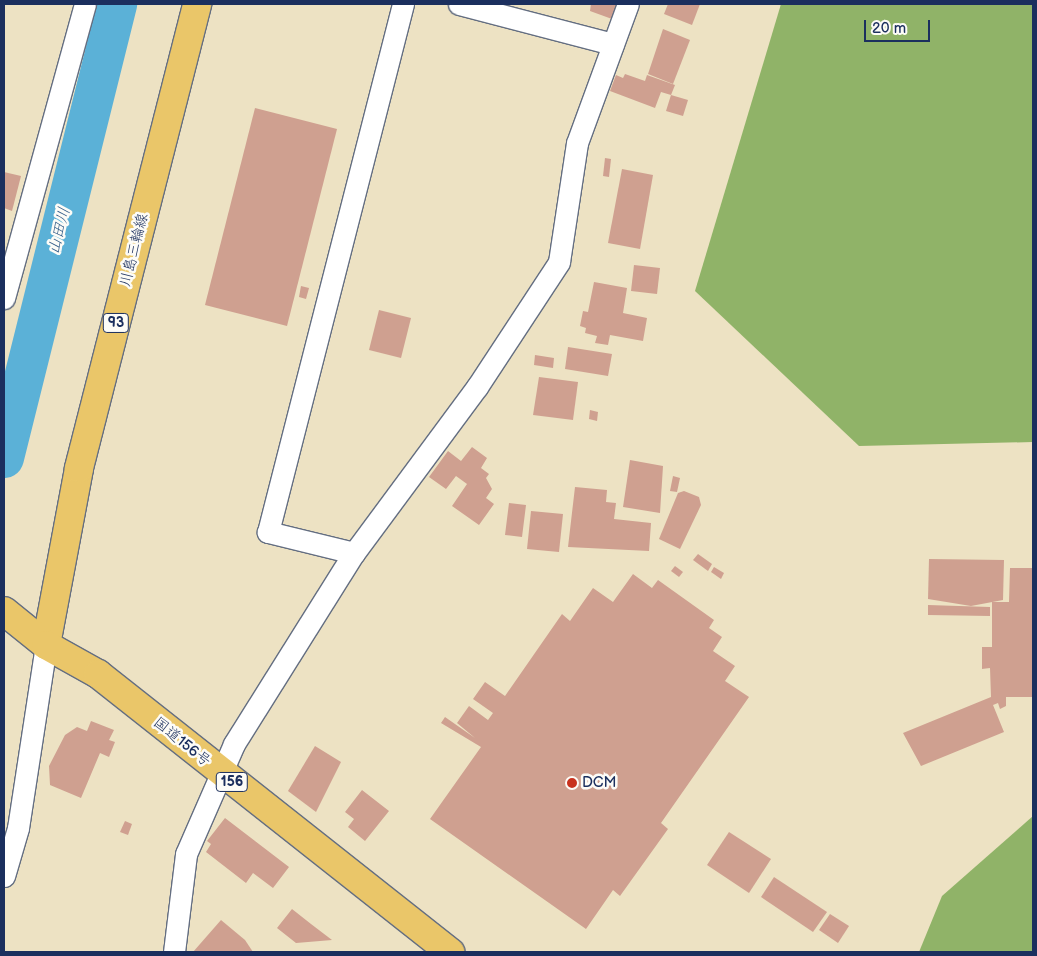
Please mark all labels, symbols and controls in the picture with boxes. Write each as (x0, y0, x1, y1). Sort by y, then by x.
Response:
scale bar (867, 10, 933, 42)
text: 20 m (872, 19, 906, 38)
water label: 山田川 (45, 205, 75, 257)
street label: 川島三輪線 (116, 211, 152, 289)
road number: 93 (102, 312, 130, 334)
street label: 国道156号 (150, 713, 214, 771)
road number: 156 (216, 770, 248, 794)
place label: DCM (582, 774, 616, 792)
marker: DCM (566, 777, 578, 789)

